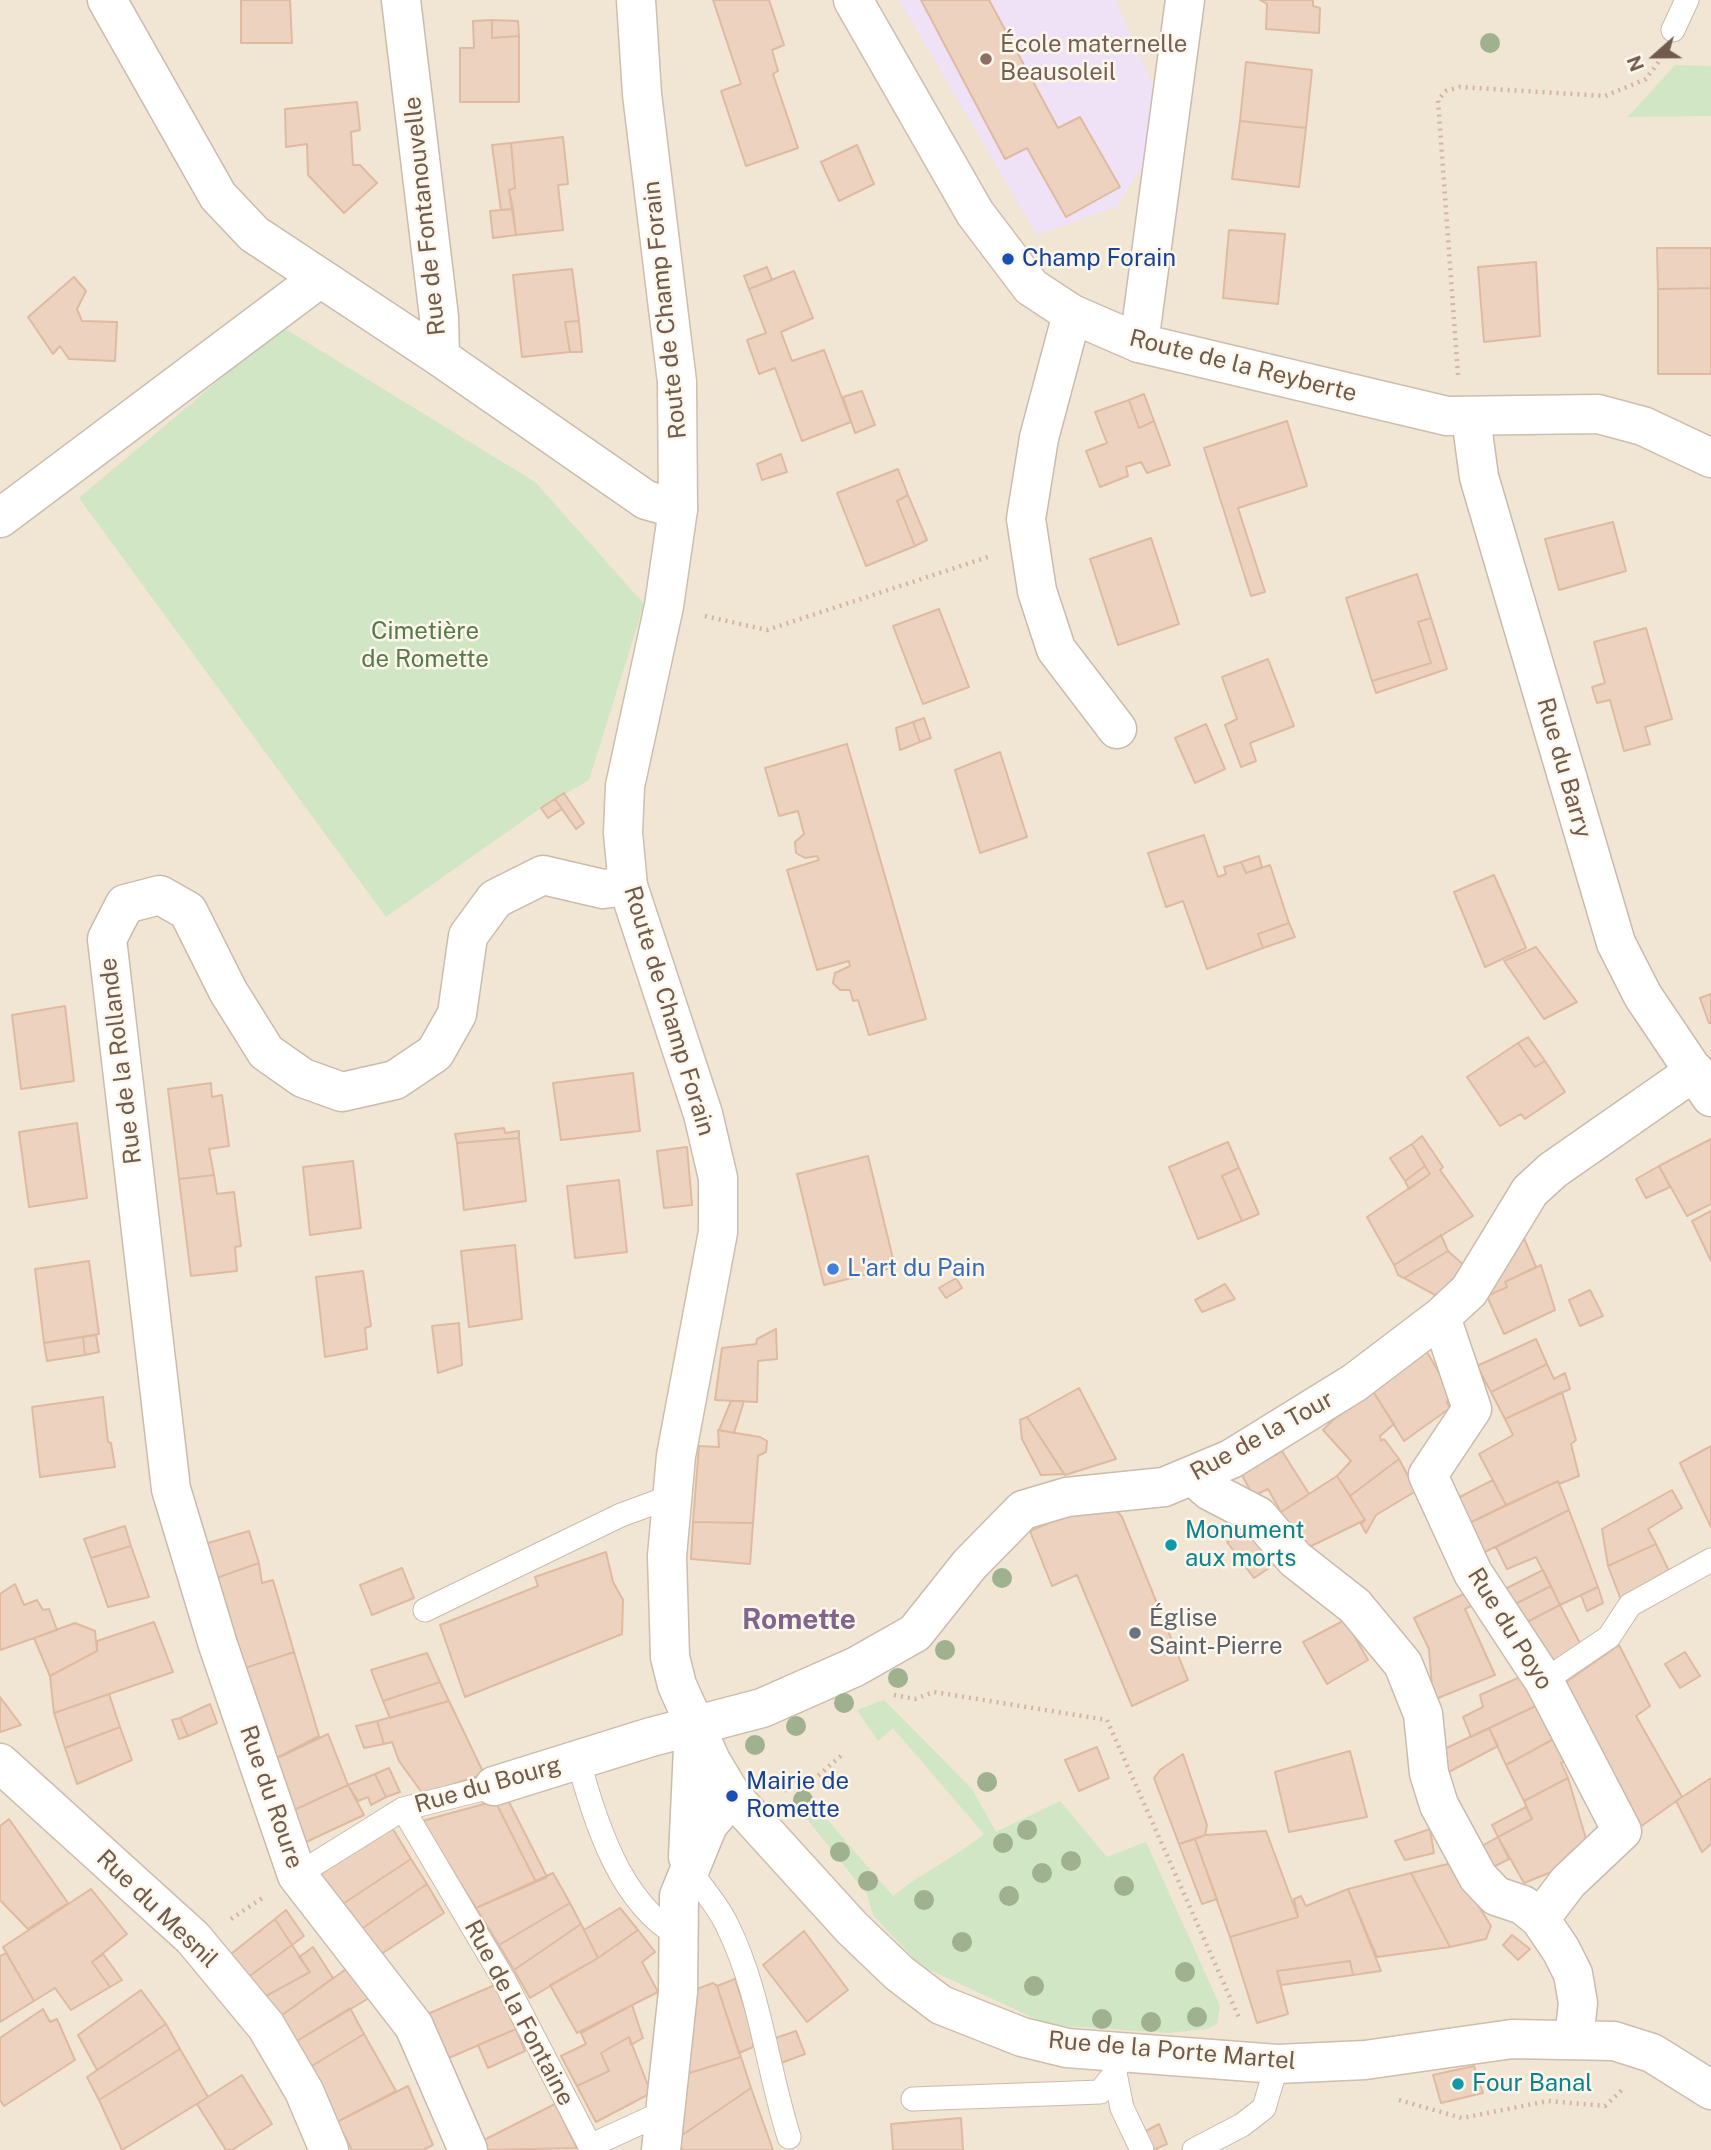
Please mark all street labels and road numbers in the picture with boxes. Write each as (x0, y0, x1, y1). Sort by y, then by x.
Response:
street label: Rue de Fontanouvelle (398, 95, 452, 337)
street label: Route de Champ Forain (637, 179, 693, 441)
street label: Route de la Reyberte (1126, 324, 1360, 408)
street label: Rue du Barry (1530, 694, 1598, 842)
street label: Route de Champ Forain (617, 883, 721, 1139)
street label: Rue de la Rollande (94, 956, 148, 1166)
street label: Rue de la Tour (1185, 1385, 1339, 1487)
street label: Rue du Poyo (1461, 1563, 1559, 1695)
street label: Rue du Roure (233, 1722, 309, 1872)
street label: Rue du Bourg (411, 1750, 565, 1820)
street label: Rue du Mesnil (90, 1844, 224, 1974)
street label: Rue de la Fontaine (458, 1915, 580, 2111)
street label: Rue de la Porte Martel (1047, 2026, 1297, 2076)

